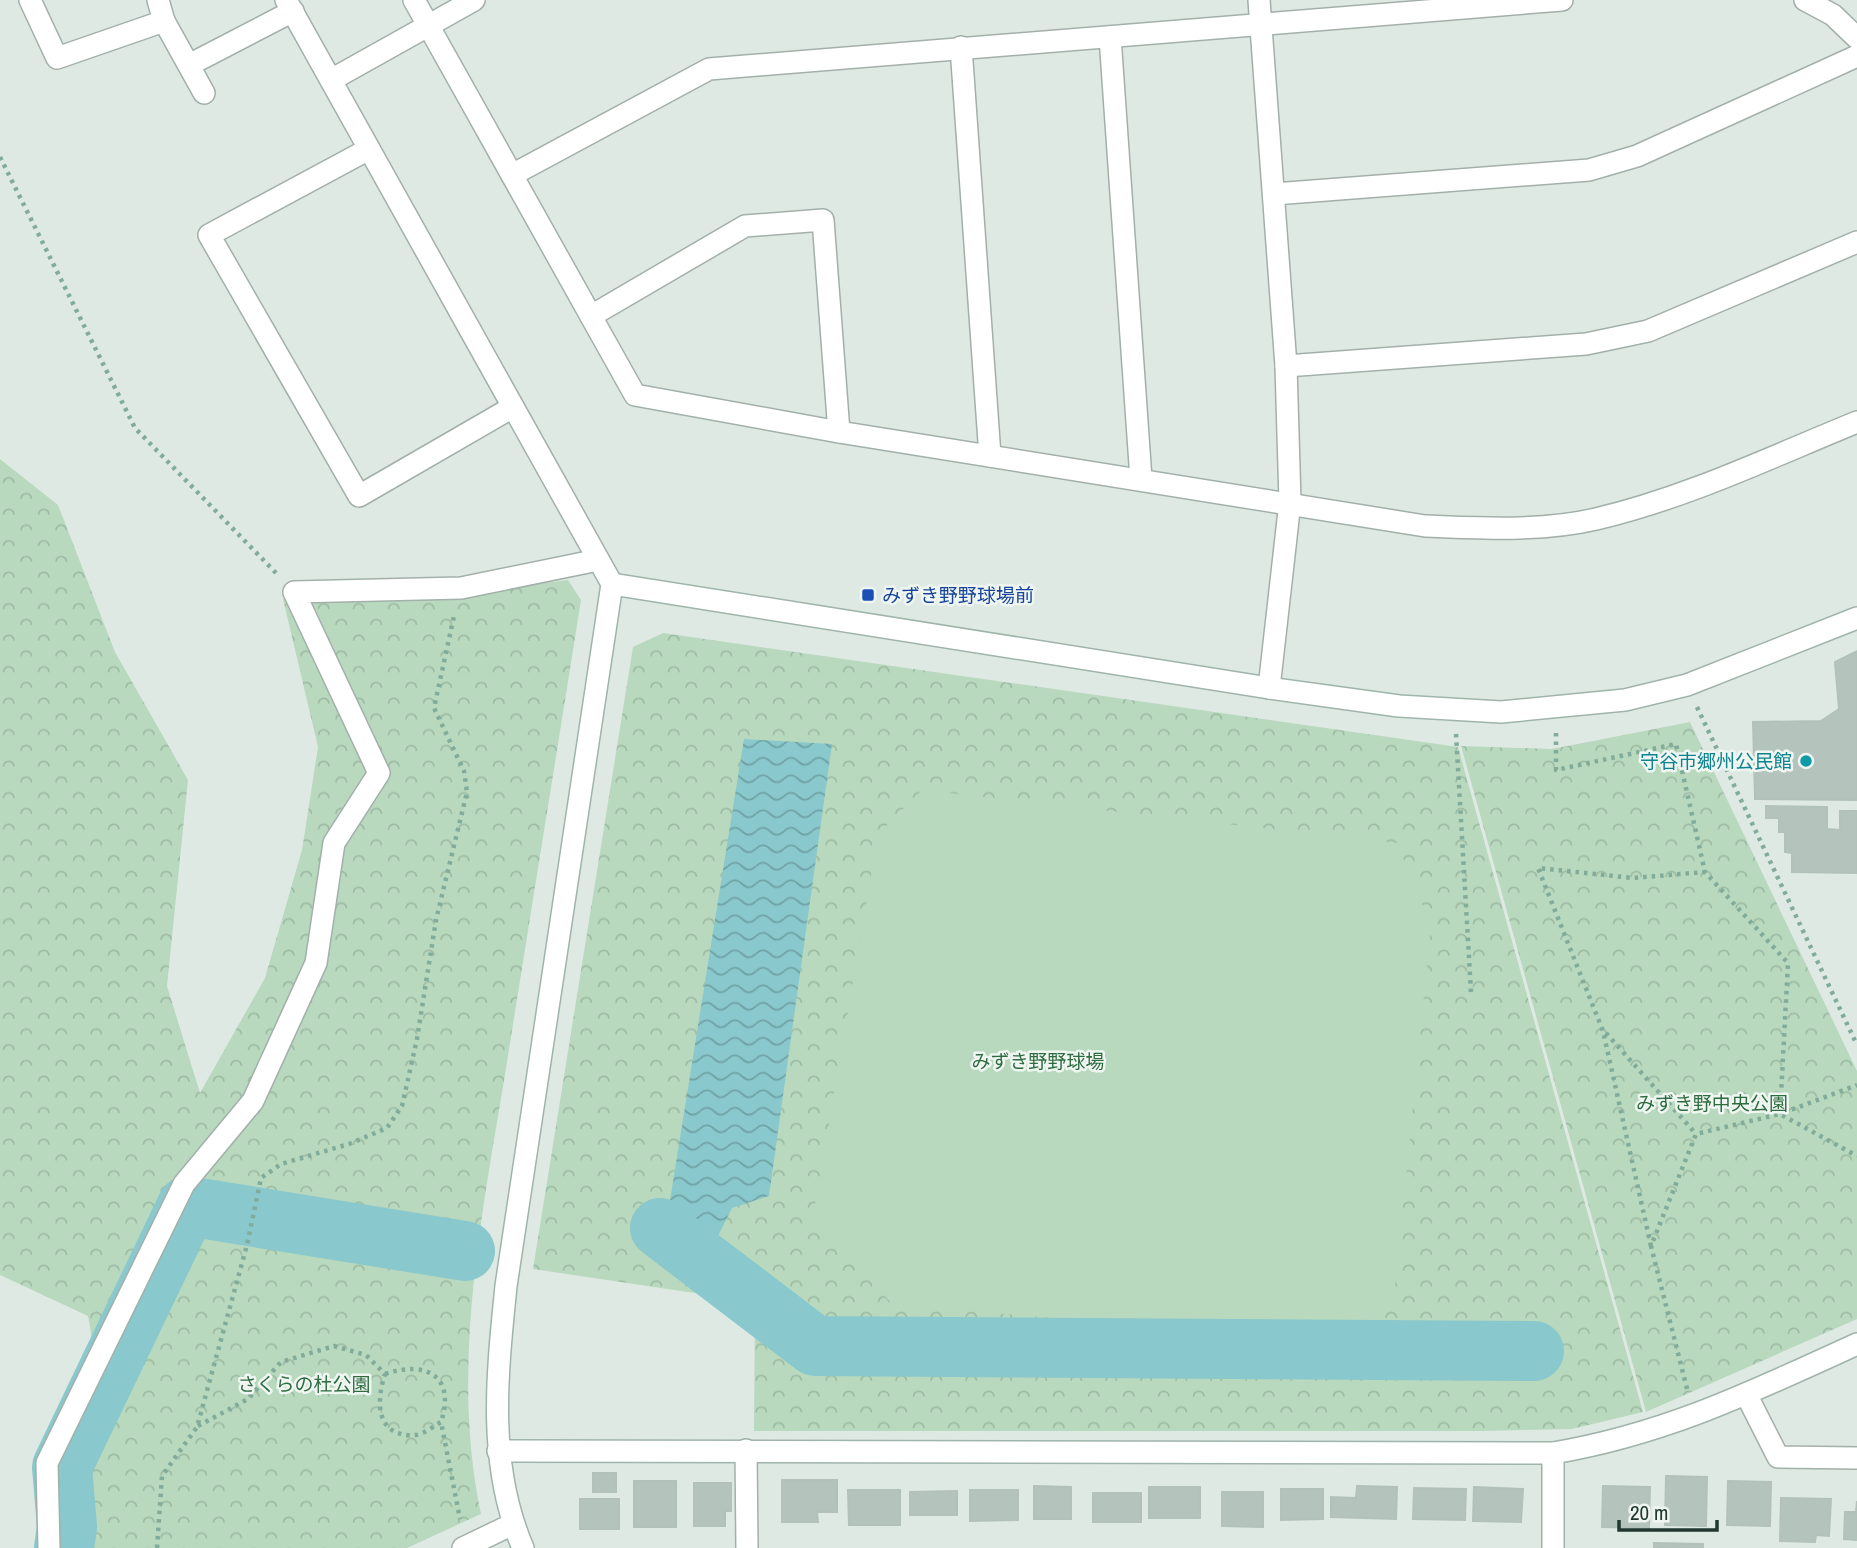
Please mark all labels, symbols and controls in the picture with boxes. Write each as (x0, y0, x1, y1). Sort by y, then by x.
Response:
place label: みずき野野球場前 (882, 582, 1034, 608)
marker: みずき野野球場前 (860, 587, 876, 603)
place label: 守谷市郷州公民館 (1640, 748, 1792, 774)
marker: 守谷市郷州公民館 (1798, 753, 1814, 769)
park label: みずき野野球場 (971, 1048, 1105, 1074)
park label: みずき野中央公園 (1636, 1090, 1788, 1116)
park label: さくらの杜公園 (237, 1371, 371, 1397)
scale bar (1619, 1488, 1717, 1532)
text: 20 m (1630, 1498, 1668, 1527)

